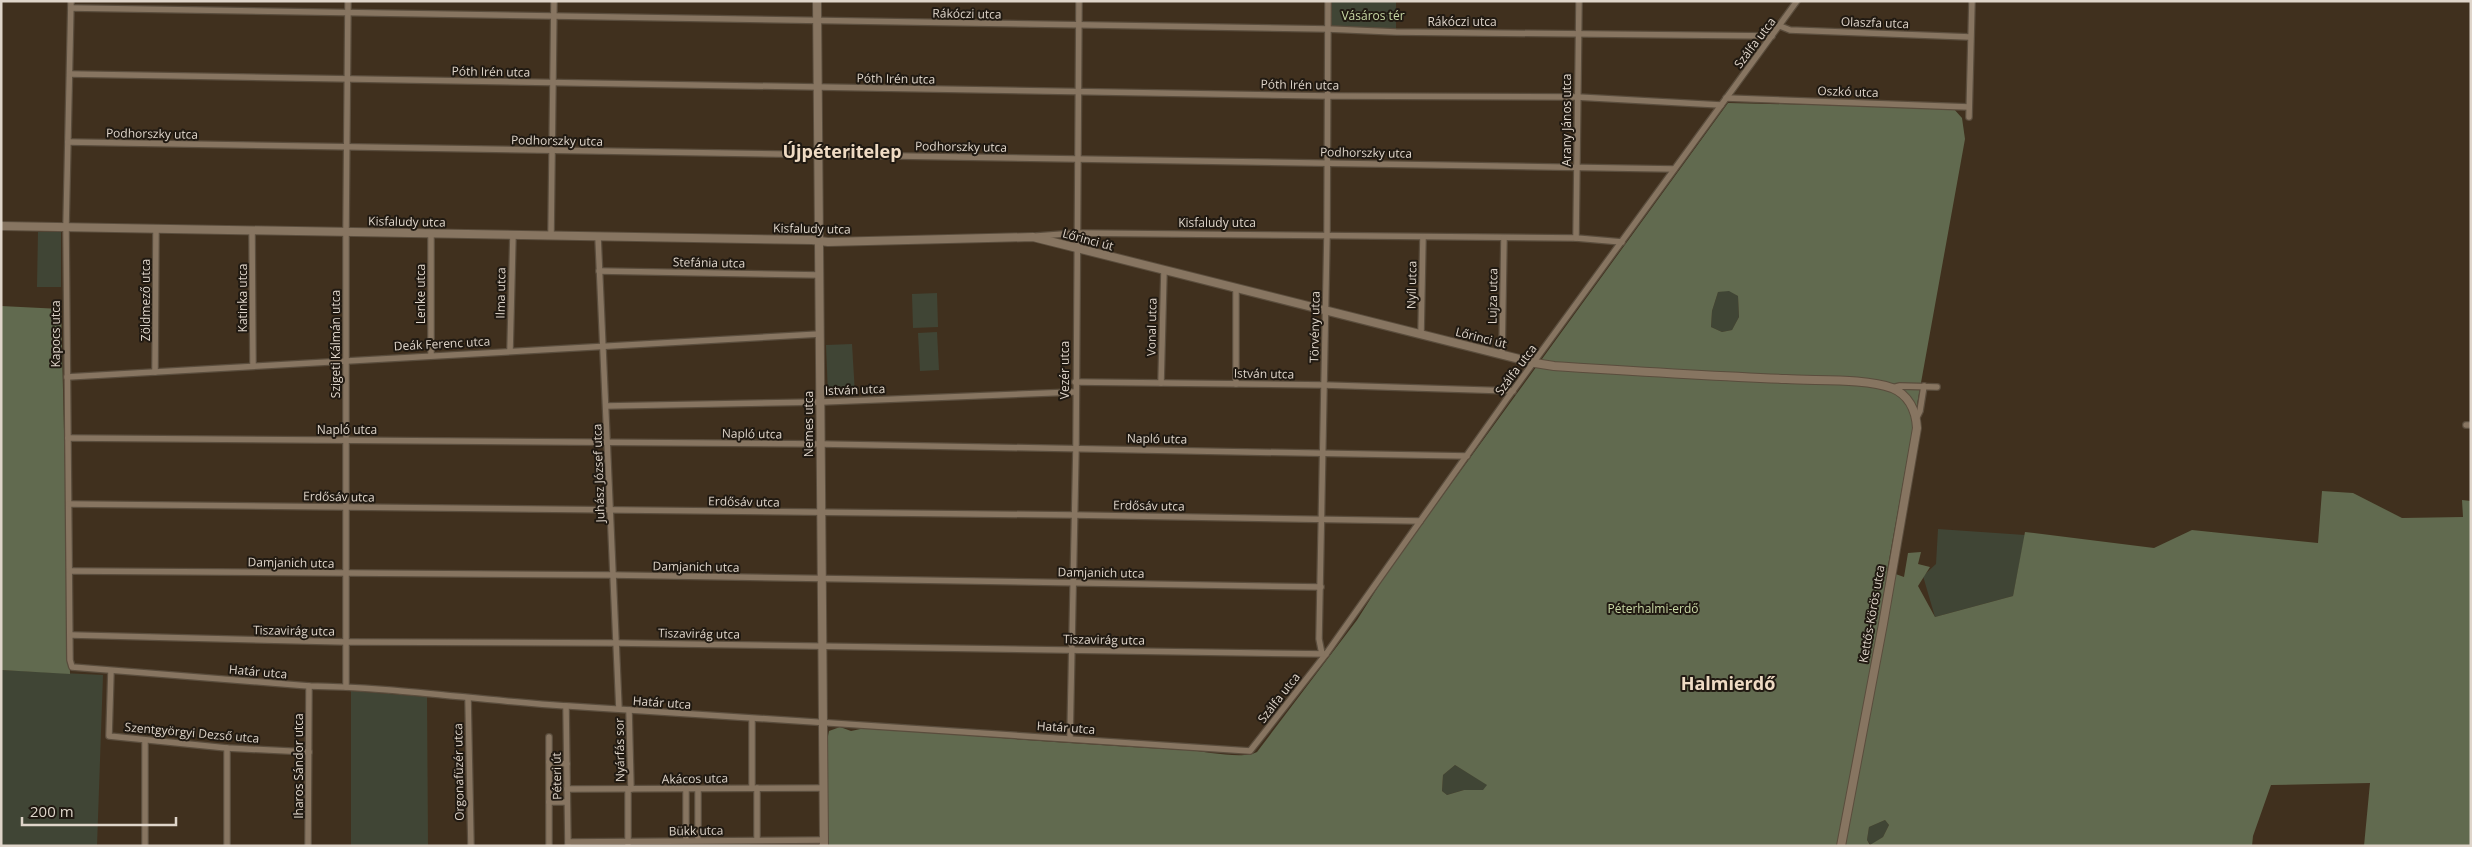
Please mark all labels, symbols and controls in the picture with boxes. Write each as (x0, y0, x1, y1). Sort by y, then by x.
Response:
street label: Rákóczi utca (932, 4, 1002, 23)
park label: Vásáros tér (1341, 7, 1405, 24)
street label: Rákóczi utca (1427, 13, 1497, 30)
street label: Olaszfa utca (1841, 13, 1909, 32)
street label: Szálfa utca (1730, 14, 1779, 72)
street label: Póth Irén utca (452, 62, 531, 81)
street label: Póth Irén utca (857, 69, 936, 88)
street label: Arany János utca (1558, 73, 1575, 167)
street label: Póth Irén utca (1261, 75, 1340, 94)
street label: Oszkó utca (1817, 82, 1879, 101)
street label: Podhorszky utca (106, 124, 198, 143)
street label: Podhorszky utca (511, 131, 603, 150)
street label: Podhorszky utca (915, 137, 1007, 156)
district label: Újpéteritelep (782, 139, 902, 163)
street label: Podhorszky utca (1320, 143, 1412, 162)
street label: Kisfaludy utca (368, 212, 446, 231)
street label: Kisfaludy utca (1178, 214, 1256, 231)
street label: Kisfaludy utca (773, 219, 851, 238)
street label: Lőrinci út (1061, 225, 1116, 254)
street label: Stefánia utca (673, 253, 745, 272)
street label: Zöldmező utca (137, 259, 154, 341)
street label: Nyíl utca (1403, 261, 1420, 309)
street label: Katinka utca (234, 264, 251, 332)
street label: Lenke utca (412, 264, 429, 324)
street label: Ilma utca (492, 267, 509, 319)
street label: Lujza utca (1484, 268, 1501, 324)
street label: Szigeti Kálmán utca (327, 290, 344, 398)
street label: Törvény utca (1305, 291, 1324, 363)
street label: Vonal utca (1142, 298, 1161, 356)
street label: Kapocs utca (47, 300, 64, 368)
street label: Lőrinci út (1454, 323, 1509, 352)
street label: Deák Ferenc utca (393, 332, 491, 355)
street label: Vezér utca (1056, 341, 1073, 399)
street label: Szálfa utca (1491, 341, 1540, 399)
street label: István utca (1234, 364, 1294, 383)
street label: István utca (824, 380, 886, 399)
street label: Nemes utca (800, 391, 817, 457)
street label: Napló utca (317, 421, 377, 438)
street label: Juhász József utca (588, 423, 609, 524)
street label: Napló utca (722, 424, 782, 443)
street label: Napló utca (1127, 429, 1187, 448)
street label: Erdősáv utca (303, 487, 375, 506)
street label: Erdősáv utca (708, 492, 780, 511)
street label: Erdősáv utca (1113, 496, 1185, 515)
street label: Damjanich utca (247, 553, 335, 572)
street label: Damjanich utca (652, 557, 740, 576)
street label: Damjanich utca (1057, 563, 1145, 582)
street label: Kettős-Körös utca (1855, 564, 1888, 664)
park label: Péterhalmi-erdő (1607, 600, 1699, 617)
street label: Tiszavirág utca (253, 621, 335, 640)
street label: Tiszavirág utca (658, 624, 740, 643)
street label: Tiszavirág utca (1063, 630, 1145, 649)
street label: Határ utca (228, 660, 288, 683)
street label: Szálfa utca (1254, 669, 1304, 726)
district label: Halmierdő (1681, 671, 1775, 695)
street label: Határ utca (632, 692, 692, 713)
street label: Iharos Sándor utca (290, 713, 307, 819)
street label: Határ utca (1036, 717, 1096, 738)
street label: Szentgyörgyi Dezső utca (124, 718, 260, 747)
street label: Nyárfás sor (610, 718, 629, 782)
street label: Orgonafüzér utca (449, 723, 468, 821)
street label: Péteri út (548, 752, 565, 800)
street label: Akácos utca (662, 769, 728, 788)
scale bar (22, 794, 176, 826)
text: 200 m (30, 801, 74, 821)
street label: Bükk utca (668, 822, 724, 839)

